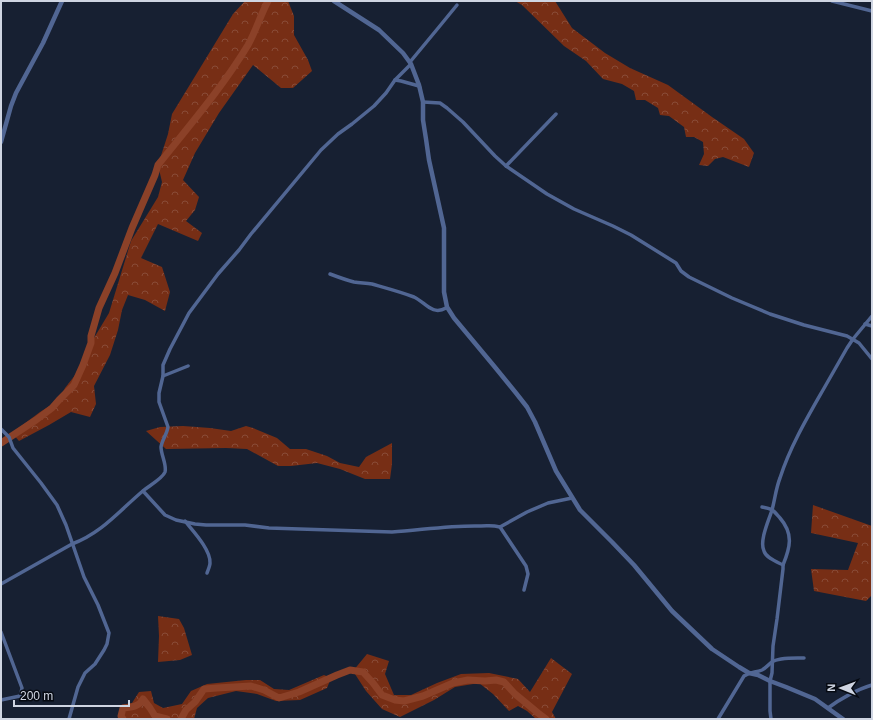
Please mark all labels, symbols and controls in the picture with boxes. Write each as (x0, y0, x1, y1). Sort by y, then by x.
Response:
north arrow (821, 668, 861, 708)
scale bar (14, 682, 129, 708)
text: N (825, 684, 837, 692)
text: 200 m (20, 689, 53, 703)

